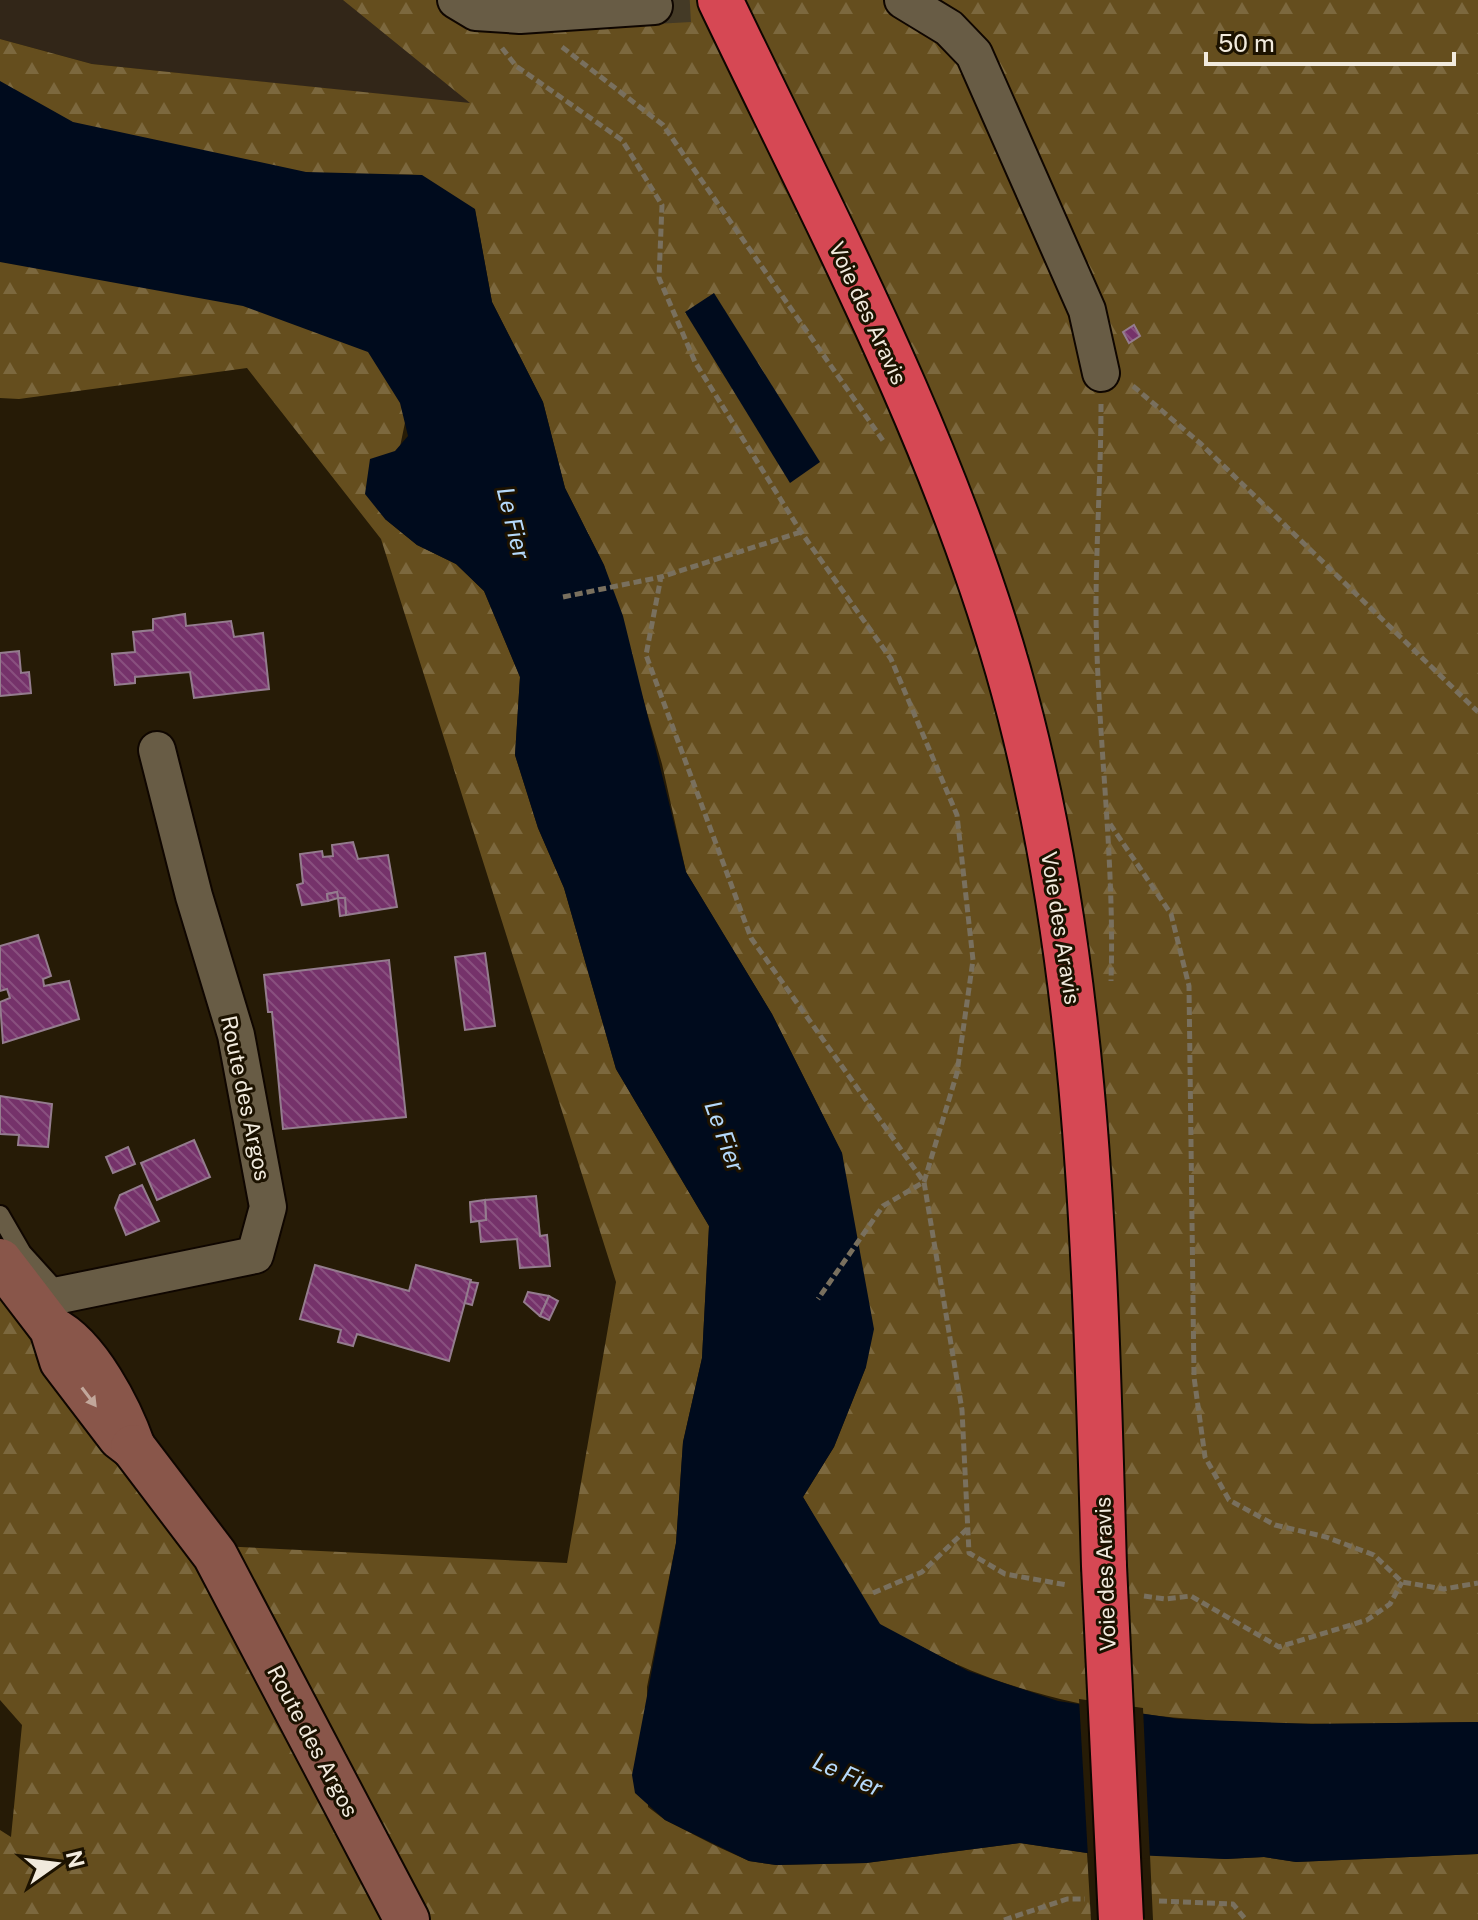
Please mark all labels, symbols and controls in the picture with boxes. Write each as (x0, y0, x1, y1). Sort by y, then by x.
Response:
scale bar (1206, 16, 1454, 66)
text: 50 m (1218, 29, 1275, 57)
street label: Voie des Aravis (824, 238, 912, 388)
water label: Le Fier (492, 484, 537, 563)
street label: Voie des Aravis (1036, 850, 1086, 1006)
street label: Route des Argos (216, 1013, 276, 1183)
water label: Le Fier (699, 1097, 751, 1176)
one-way arrow (80, 1387, 96, 1407)
street label: Voie des Aravis (1089, 1496, 1121, 1652)
street label: Route des Argos (262, 1661, 364, 1821)
water label: Le Fier (809, 1746, 888, 1802)
north arrow (16, 1824, 96, 1904)
text: N (61, 1848, 90, 1871)

